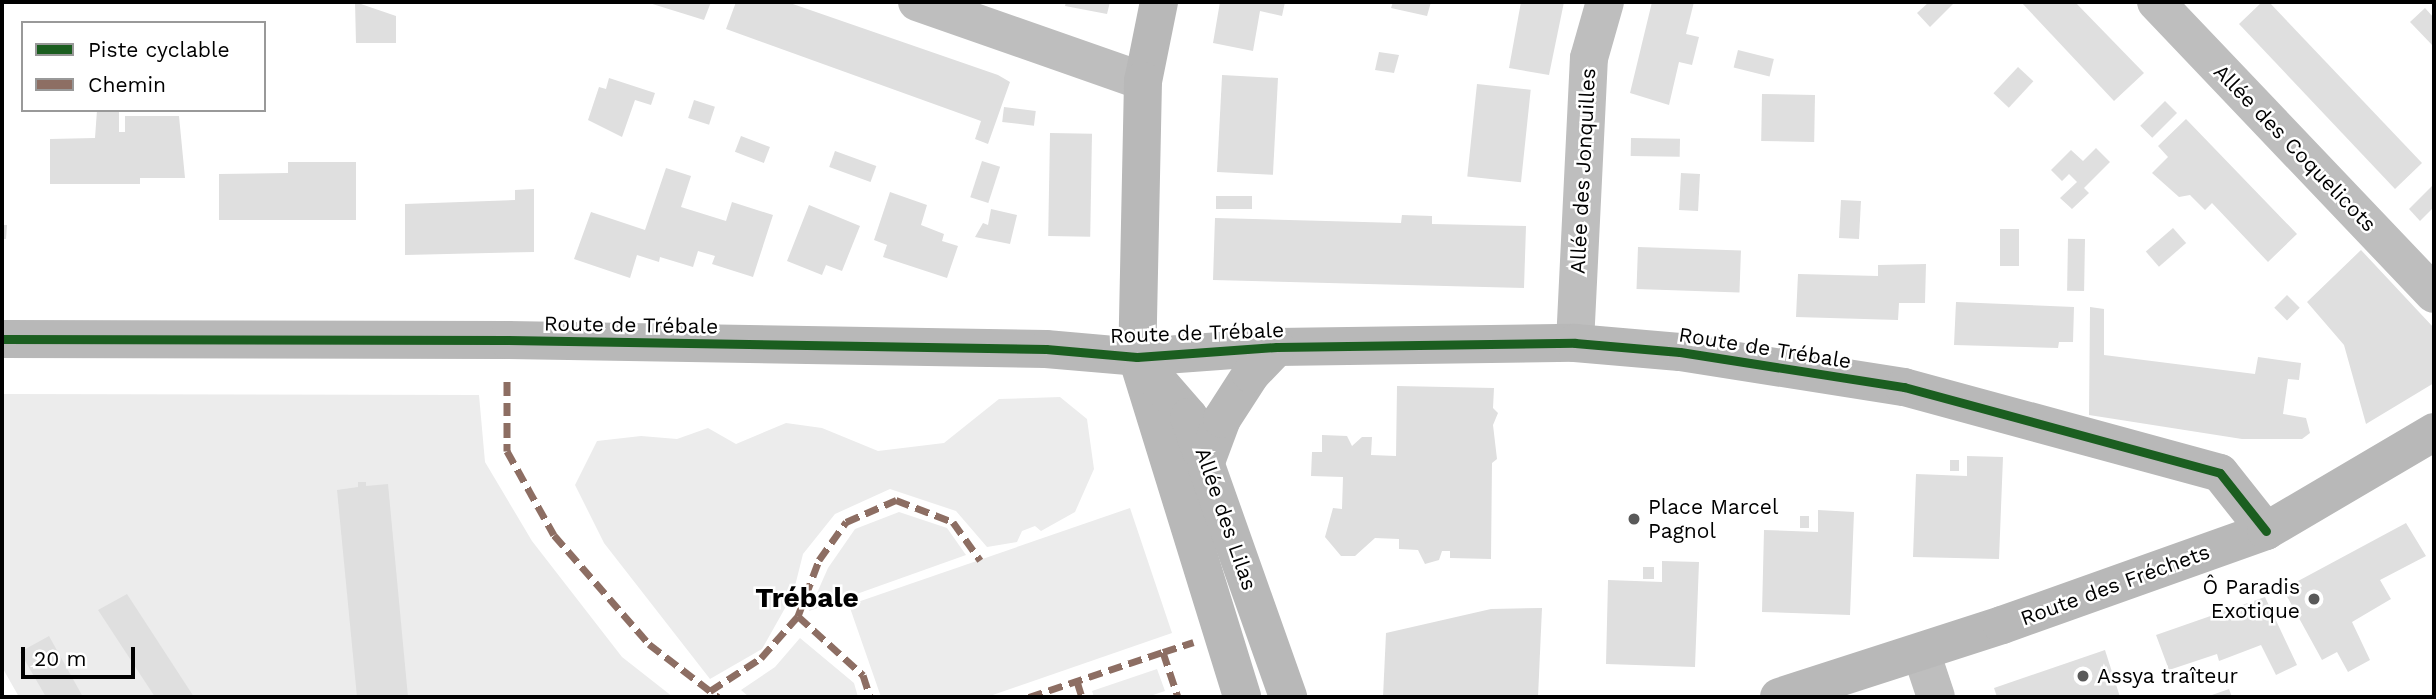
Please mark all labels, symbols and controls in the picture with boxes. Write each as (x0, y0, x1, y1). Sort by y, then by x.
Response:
legend (21, 21, 266, 112)
text: Piste cyclable (88, 37, 230, 62)
street label: Allée des Coquelicots (2209, 59, 2381, 237)
street label: Allée des Jonquilles (1565, 67, 1601, 275)
text: Chemin (88, 72, 166, 97)
street label: Route de Trébale (543, 311, 719, 339)
street label: Route de Trébale (1109, 317, 1285, 349)
street label: Route de Trébale (1677, 322, 1853, 374)
street label: Allée des Lilas (1190, 444, 1262, 594)
place label: Place Marcel Pagnol (1648, 494, 1778, 544)
marker: Place Marcel Pagnol (1626, 511, 1642, 527)
street label: Route des Fréchets (2017, 539, 2213, 631)
place label: Ô Paradis Exotique (2202, 574, 2300, 624)
district label: Trébale (755, 581, 859, 615)
marker: Ô Paradis Exotique (2306, 591, 2322, 607)
scale bar (24, 632, 138, 676)
text: 20 m (34, 646, 86, 671)
place label: Assya traîteur (2097, 663, 2239, 689)
marker: Assya traîteur (2075, 668, 2091, 684)

